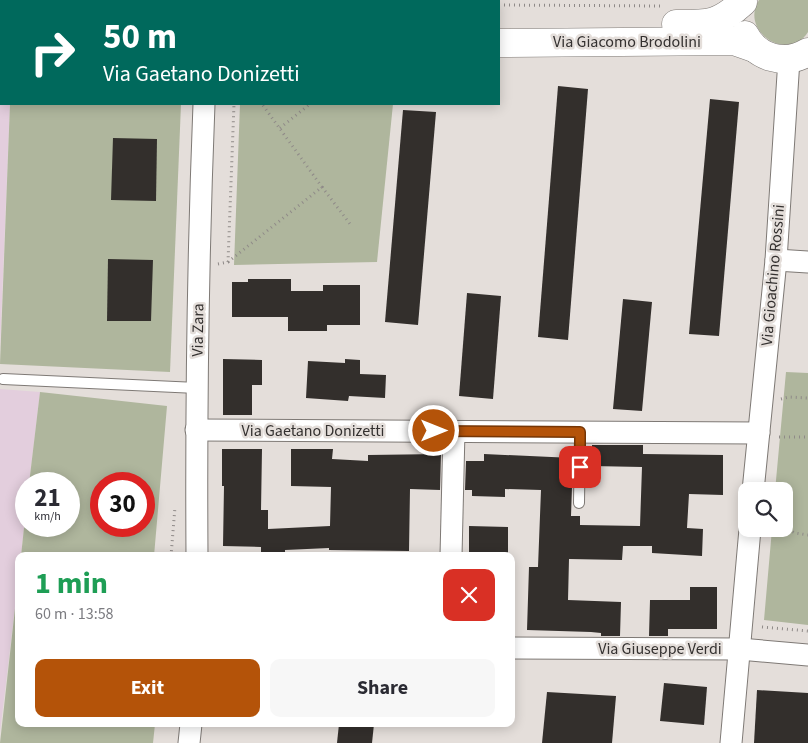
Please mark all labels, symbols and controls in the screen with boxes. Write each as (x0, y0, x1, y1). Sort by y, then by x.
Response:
text: 50 m (103, 12, 177, 62)
icon: right (20, 20, 85, 85)
street label: Via Giacomo Brodolini (553, 31, 701, 53)
text: Via Gaetano Donizetti (103, 58, 300, 90)
street label: Via Gioachino Rossini (756, 203, 790, 347)
street label: Via Zara (187, 303, 209, 357)
position arrow (407, 404, 459, 456)
street label: Via Gaetano Donizetti (242, 420, 384, 442)
pin (559, 446, 601, 488)
icon: arrive (566, 453, 594, 481)
speed limit sign: 30 (90, 472, 155, 537)
text: 21 (34, 480, 61, 516)
map controls (738, 482, 793, 537)
button: search (738, 482, 793, 537)
text: km/h (34, 508, 61, 525)
text: 1 min (35, 562, 108, 605)
button: close (443, 569, 495, 621)
text: 60 m · 13:58 (35, 603, 114, 625)
street label: Via Giuseppe Verdi (598, 638, 722, 660)
button: Exit (35, 659, 260, 717)
button: Share (270, 659, 495, 717)

